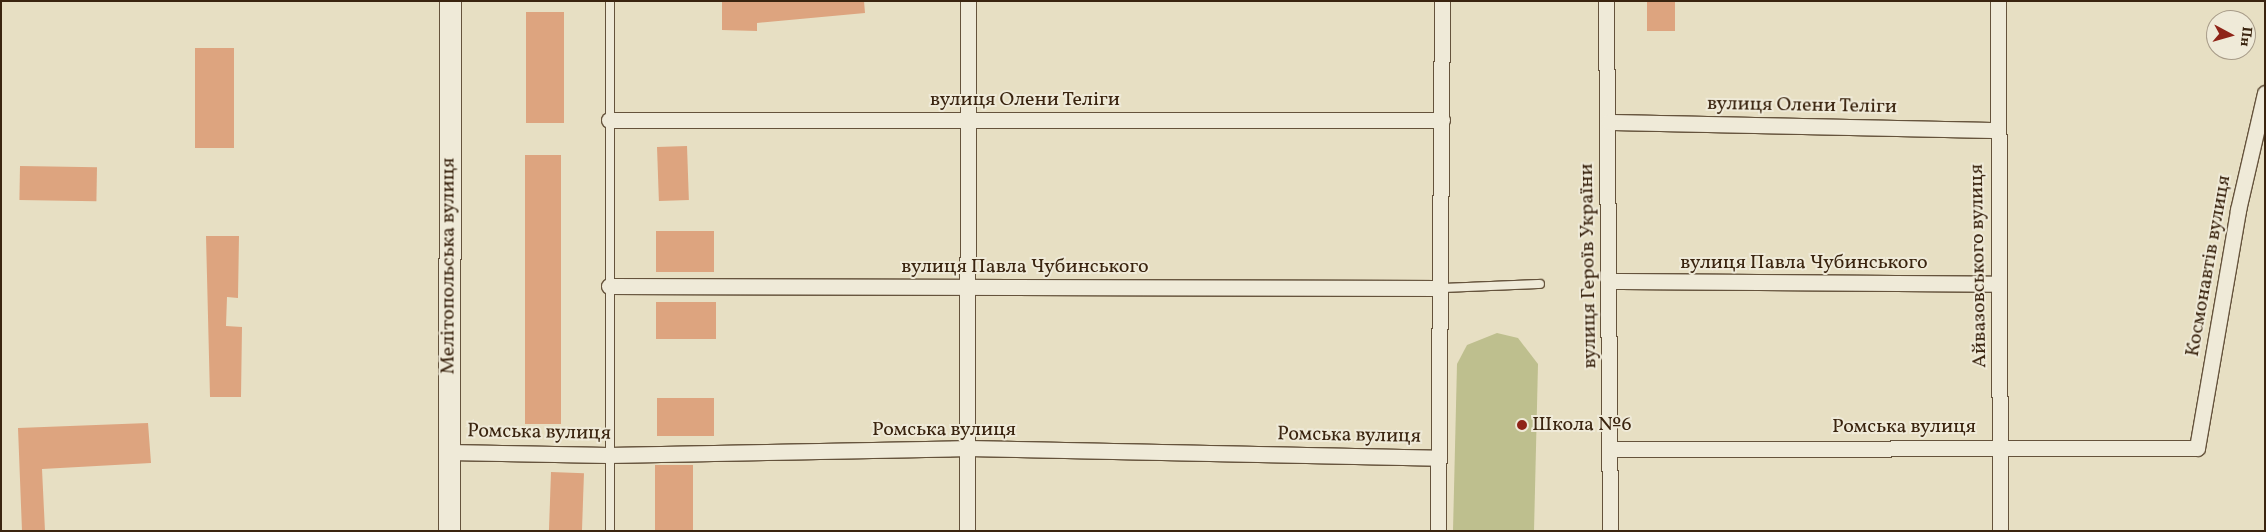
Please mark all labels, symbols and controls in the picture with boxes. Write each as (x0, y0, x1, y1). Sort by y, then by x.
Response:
north arrow (2206, 10, 2256, 60)
text: Пн (2235, 26, 2256, 47)
street label: вулиця Олени Теліги (930, 88, 1120, 112)
street label: вулиця Олени Теліги (1707, 92, 1897, 120)
street label: Мелітопольська вулиця (437, 157, 461, 375)
street label: вулиця Героїв України (1575, 163, 1603, 369)
street label: Айвазовського вулиця (1965, 164, 1993, 368)
street label: Космонавтів вулиця (2181, 173, 2237, 359)
street label: вулиця Павла Чубинського (1680, 251, 1928, 275)
street label: вулиця Павла Чубинського (901, 255, 1149, 279)
place label: Школа №6 (1532, 413, 1632, 437)
street label: Ромська вулиця (1832, 415, 1976, 439)
street label: Ромська вулиця (872, 418, 1016, 442)
marker: Школа №6 (1516, 419, 1528, 431)
street label: Ромська вулиця (467, 420, 611, 446)
street label: Ромська вулиця (1277, 423, 1421, 449)

